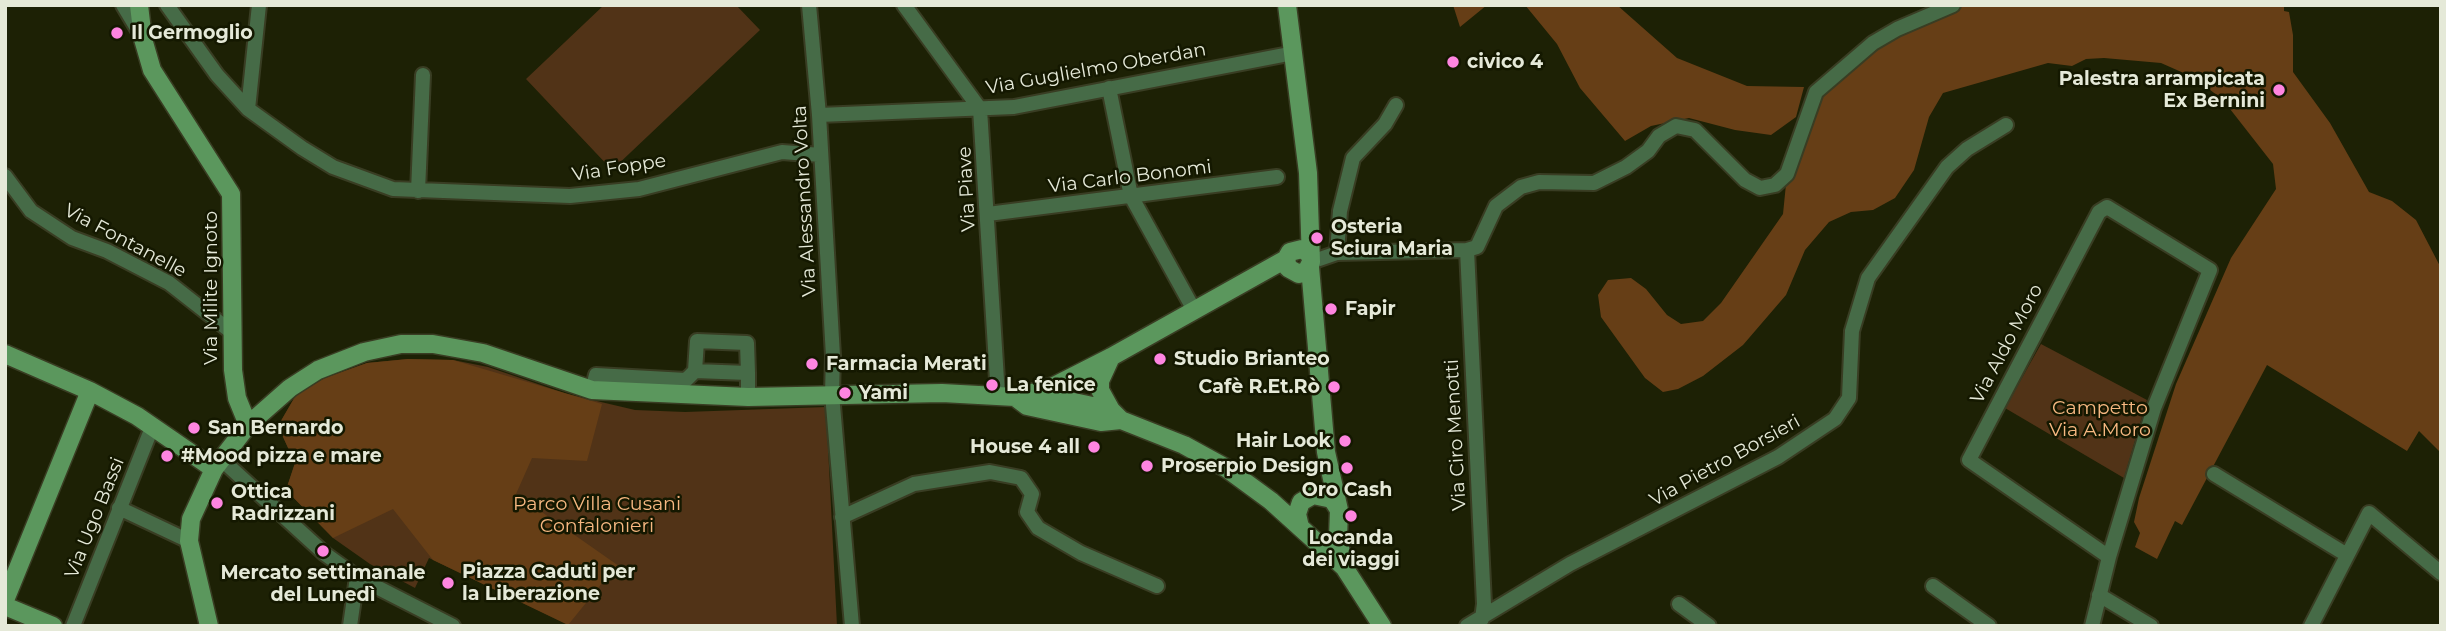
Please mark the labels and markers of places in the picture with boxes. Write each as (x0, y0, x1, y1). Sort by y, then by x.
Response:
place label: Il Germoglio (131, 22, 253, 44)
marker: Il Germoglio (109, 25, 125, 41)
place label: civico 4 (1467, 51, 1543, 73)
marker: civico 4 (1445, 54, 1461, 70)
place label: Palestra arrampicata Ex Bernini (2059, 68, 2265, 112)
marker: Palestra arrampicata Ex Bernini (2271, 82, 2287, 98)
place label: Osteria Sciura Maria (1331, 216, 1453, 260)
marker: Osteria Sciura Maria (1309, 230, 1325, 246)
place label: Fapir (1345, 298, 1396, 320)
marker: Fapir (1323, 301, 1339, 317)
place label: Studio Brianteo (1174, 348, 1330, 370)
marker: Studio Brianteo (1152, 351, 1168, 367)
place label: Farmacia Merati (826, 353, 987, 375)
marker: Farmacia Merati (804, 356, 820, 372)
place label: La fenice (1006, 374, 1096, 396)
place label: Cafè R.Et.Rò (1199, 376, 1320, 398)
marker: La fenice (984, 377, 1000, 393)
marker: Cafè R.Et.Rò (1326, 379, 1342, 395)
place label: Yami (859, 382, 908, 404)
marker: Yami (837, 385, 853, 401)
place label: San Bernardo (208, 417, 343, 439)
marker: San Bernardo (186, 420, 202, 436)
place label: Hair Look (1236, 430, 1331, 452)
marker: Hair Look (1337, 433, 1353, 449)
place label: House 4 all (970, 436, 1080, 458)
marker: House 4 all (1086, 439, 1102, 455)
place label: #Mood pizza e mare (181, 445, 382, 467)
marker: #Mood pizza e mare (159, 448, 175, 464)
place label: Proserpio Design (1161, 455, 1332, 477)
marker: Proserpio Design (1139, 458, 1155, 474)
marker: Oro Cash (1339, 460, 1355, 476)
place label: Oro Cash (1302, 479, 1392, 501)
place label: Ottica Radrizzani (231, 481, 335, 525)
marker: Ottica Radrizzani (209, 495, 225, 511)
marker: Locanda dei viaggi (1343, 508, 1359, 524)
place label: Locanda dei viaggi (1302, 527, 1400, 571)
marker: Mercato settimanale del Lunedì (315, 543, 331, 559)
place label: Piazza Caduti per la Liberazione (462, 561, 635, 605)
place label: Mercato settimanale del Lunedì (220, 562, 426, 606)
marker: Piazza Caduti per la Liberazione (440, 575, 456, 591)

